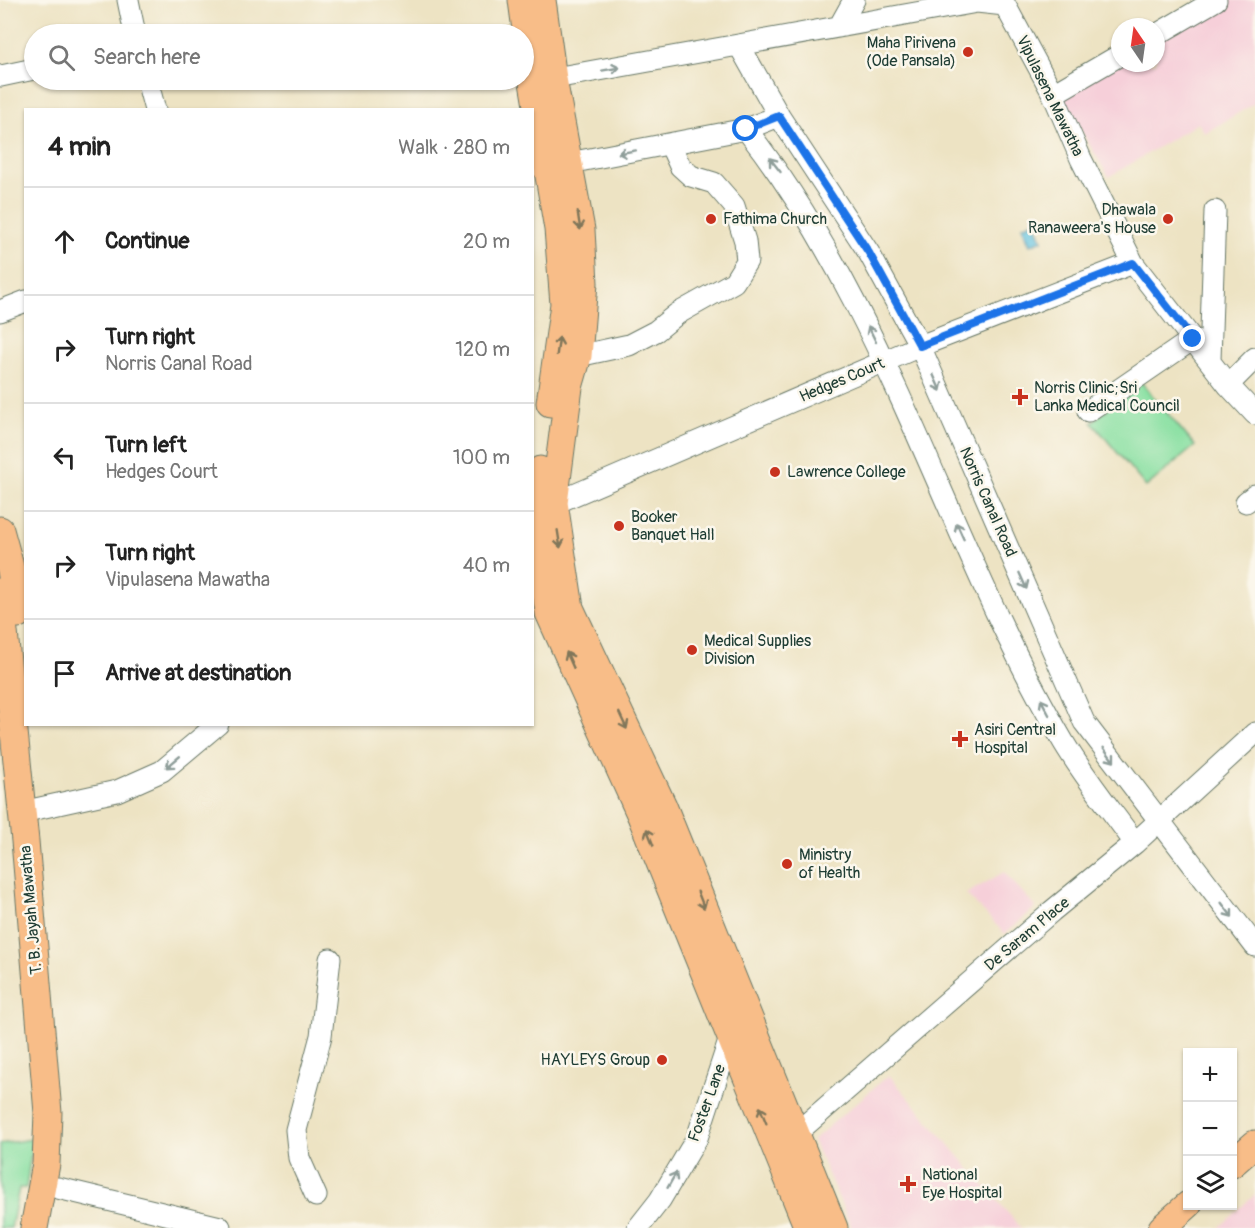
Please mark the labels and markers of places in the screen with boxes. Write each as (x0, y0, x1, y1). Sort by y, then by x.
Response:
place label: Maha Pirivena (Ode Pansala) (866, 33, 956, 71)
marker: Maha Pirivena (Ode Pansala) (961, 45, 975, 59)
place label: Dhawala Ranaweera's House (1028, 200, 1156, 238)
place label: Fathima Church (723, 209, 827, 229)
marker: Fathima Church (704, 212, 718, 226)
marker: Dhawala Ranaweera's House (1161, 212, 1175, 226)
place label: Norris Clinic;Sri Lanka Medical Council (1034, 378, 1180, 416)
marker: Norris Clinic;Sri Lanka Medical Council (1011, 388, 1029, 406)
place label: Lawrence College (787, 462, 906, 482)
marker: Lawrence College (768, 465, 782, 479)
place label: Booker Banquet Hall (631, 507, 715, 545)
marker: Booker Banquet Hall (612, 519, 626, 533)
place label: Medical Supplies Division (704, 631, 811, 669)
marker: Medical Supplies Division (685, 643, 699, 657)
place label: Asiri Central Hospital (974, 720, 1056, 758)
marker: Asiri Central Hospital (951, 730, 969, 748)
place label: Ministry of Health (799, 845, 860, 883)
marker: Ministry of Health (780, 857, 794, 871)
place label: HAYLEYS Group (541, 1050, 650, 1070)
marker: HAYLEYS Group (655, 1053, 669, 1067)
place label: National Eye Hospital (922, 1165, 1002, 1203)
marker: National Eye Hospital (899, 1175, 917, 1193)

